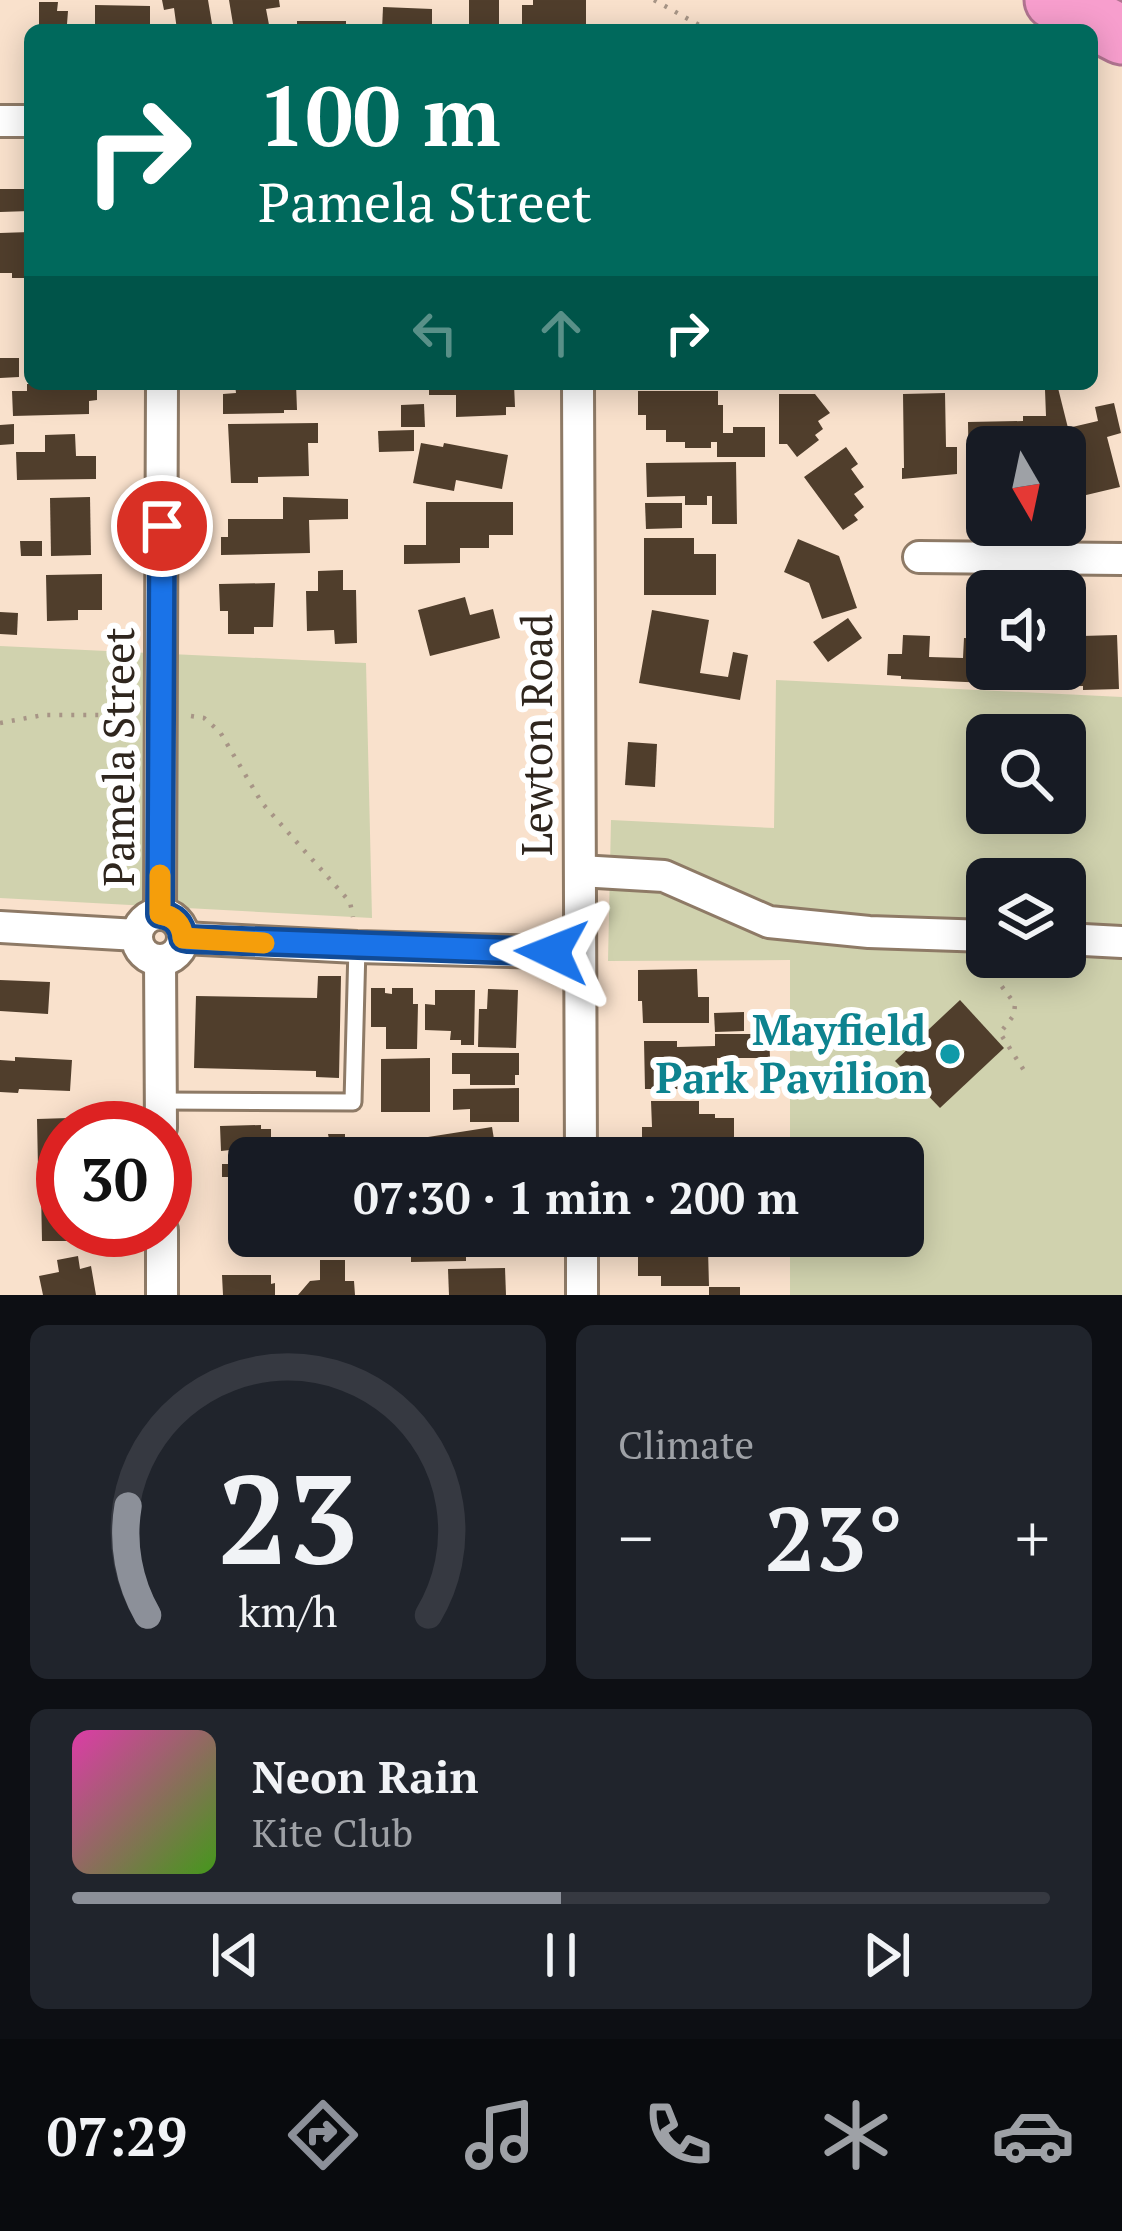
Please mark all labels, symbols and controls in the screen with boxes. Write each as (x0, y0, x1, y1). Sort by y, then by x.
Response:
text: 100 m (258, 59, 501, 170)
icon: right (60, 72, 216, 228)
text: Pamela Street (258, 166, 592, 237)
icon: left (402, 300, 468, 366)
icon: ahead (528, 300, 594, 366)
icon: right (654, 300, 720, 366)
north arrow (966, 426, 1086, 546)
map controls (966, 426, 1086, 978)
pin (111, 475, 213, 577)
icon: arrive (129, 493, 195, 559)
button: sound (966, 570, 1086, 690)
street label: Lewton Road (508, 614, 564, 856)
street label: Pamela Street (90, 627, 146, 887)
button: search (966, 714, 1086, 834)
button: layers (966, 858, 1086, 978)
position arrow (489, 889, 615, 1015)
place label: Mayfield Park Pavilion (656, 1001, 926, 1105)
marker: Mayfield Park Pavilion (937, 1041, 963, 1067)
speed limit sign: 30 (36, 1101, 192, 1257)
text: 07:30 · 1 min · 200 m (353, 1167, 799, 1227)
text: Climate (618, 1418, 754, 1470)
text: 23 (217, 1434, 359, 1600)
text: 23° (765, 1477, 903, 1597)
text: − (618, 1493, 653, 1581)
text: + (1015, 1493, 1050, 1581)
text: km/h (238, 1582, 338, 1639)
text: Neon Rain (252, 1746, 479, 1806)
text: Kite Club (252, 1806, 413, 1858)
icon: previous (202, 1922, 268, 1988)
icon: pause (528, 1922, 594, 1988)
icon: next (854, 1922, 920, 1988)
icon: directions (281, 2093, 365, 2177)
icon: music (458, 2093, 542, 2177)
icon: phone (636, 2093, 720, 2177)
icon: climate (814, 2093, 898, 2177)
icon: car (991, 2093, 1075, 2177)
text: 07:29 (47, 2100, 187, 2171)

